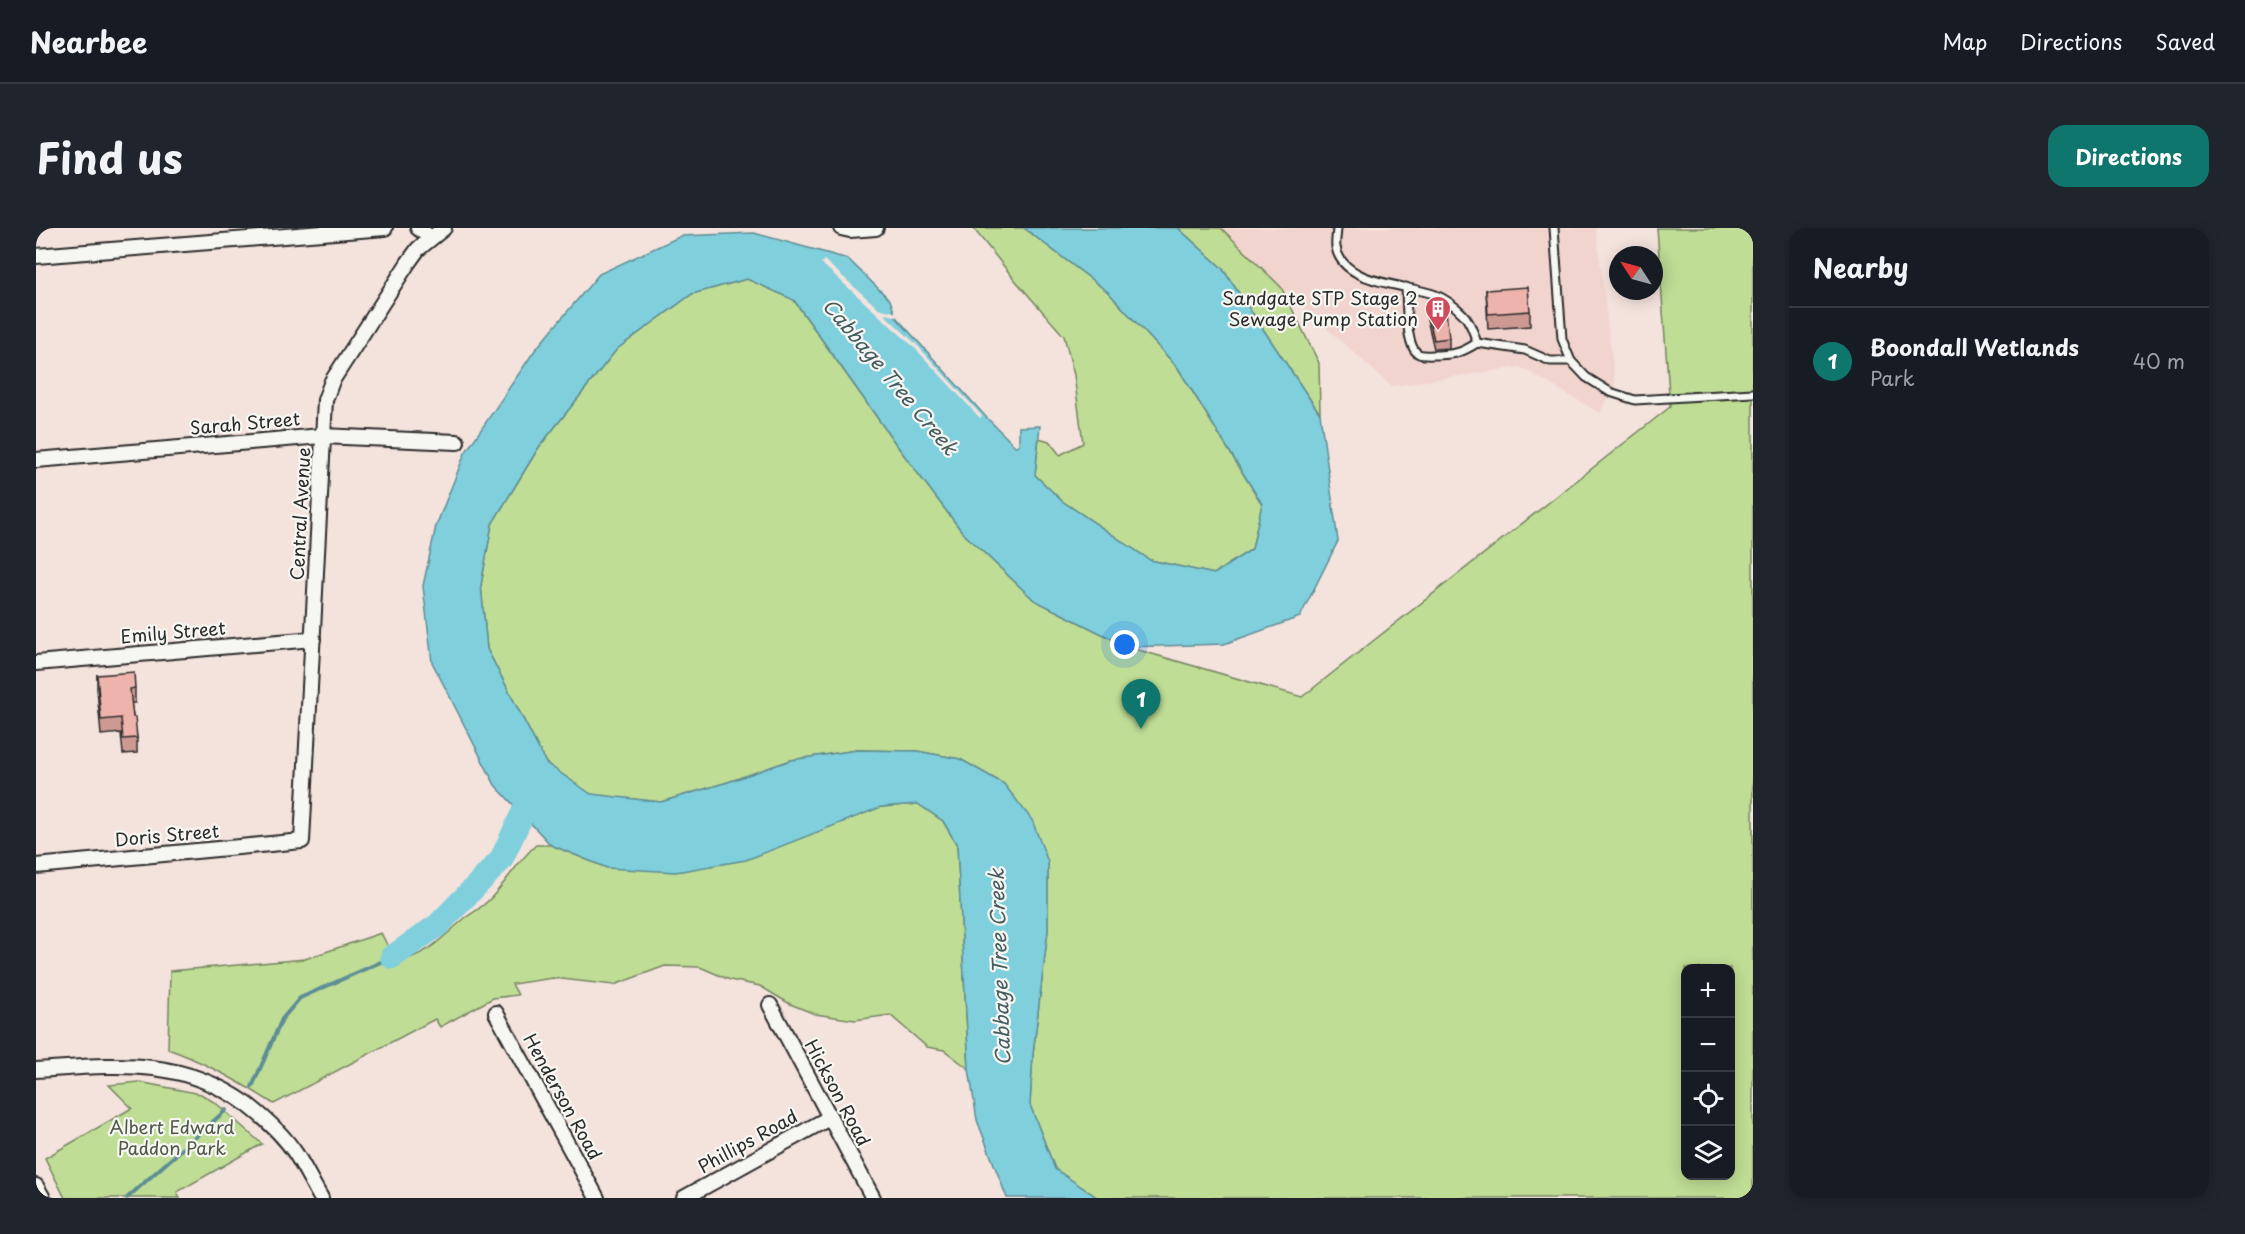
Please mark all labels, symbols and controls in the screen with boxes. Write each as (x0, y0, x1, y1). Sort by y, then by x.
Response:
text: Nearbee (30, 20, 147, 63)
text: Map (1942, 25, 1987, 57)
text: Directions (2020, 25, 2122, 57)
text: Saved (2155, 25, 2215, 57)
text: Find us (36, 125, 183, 188)
button: Directions (2048, 125, 2209, 187)
north arrow (1609, 246, 1663, 300)
text: Nearby (1813, 248, 1908, 287)
place label: Sandgate STP Stage 2 Sewage Pump Station (1222, 284, 1418, 332)
water label: Cabbage Tree Creek (816, 291, 966, 462)
building icon: Sandgate STP Stage 2 Sewage Pump Station (1423, 294, 1453, 332)
text: Boondall Wetlands (1870, 330, 2079, 363)
text: 1 (1828, 346, 1837, 376)
text: 40 m (2133, 346, 2185, 376)
text: Park (1870, 363, 1915, 393)
street label: Sarah Street (189, 404, 301, 441)
street label: Central Avenue (283, 447, 316, 581)
street label: Emily Street (119, 613, 227, 650)
your location (1110, 630, 1139, 659)
pin: 1 (1122, 680, 1160, 729)
street label: Doris Street (114, 816, 220, 853)
water label: Cabbage Tree Creek (981, 867, 1017, 1066)
map controls (1681, 964, 1735, 1180)
button: + (1681, 964, 1735, 1018)
button: − (1681, 1018, 1735, 1072)
street label: Henderson Road (517, 1028, 609, 1164)
street label: Hickson Road (799, 1034, 878, 1151)
button: locate (1681, 1072, 1735, 1126)
street label: Phillips Road (692, 1102, 802, 1179)
park label: Albert Edward Paddon Park (109, 1113, 235, 1161)
button: layers (1681, 1126, 1735, 1180)

